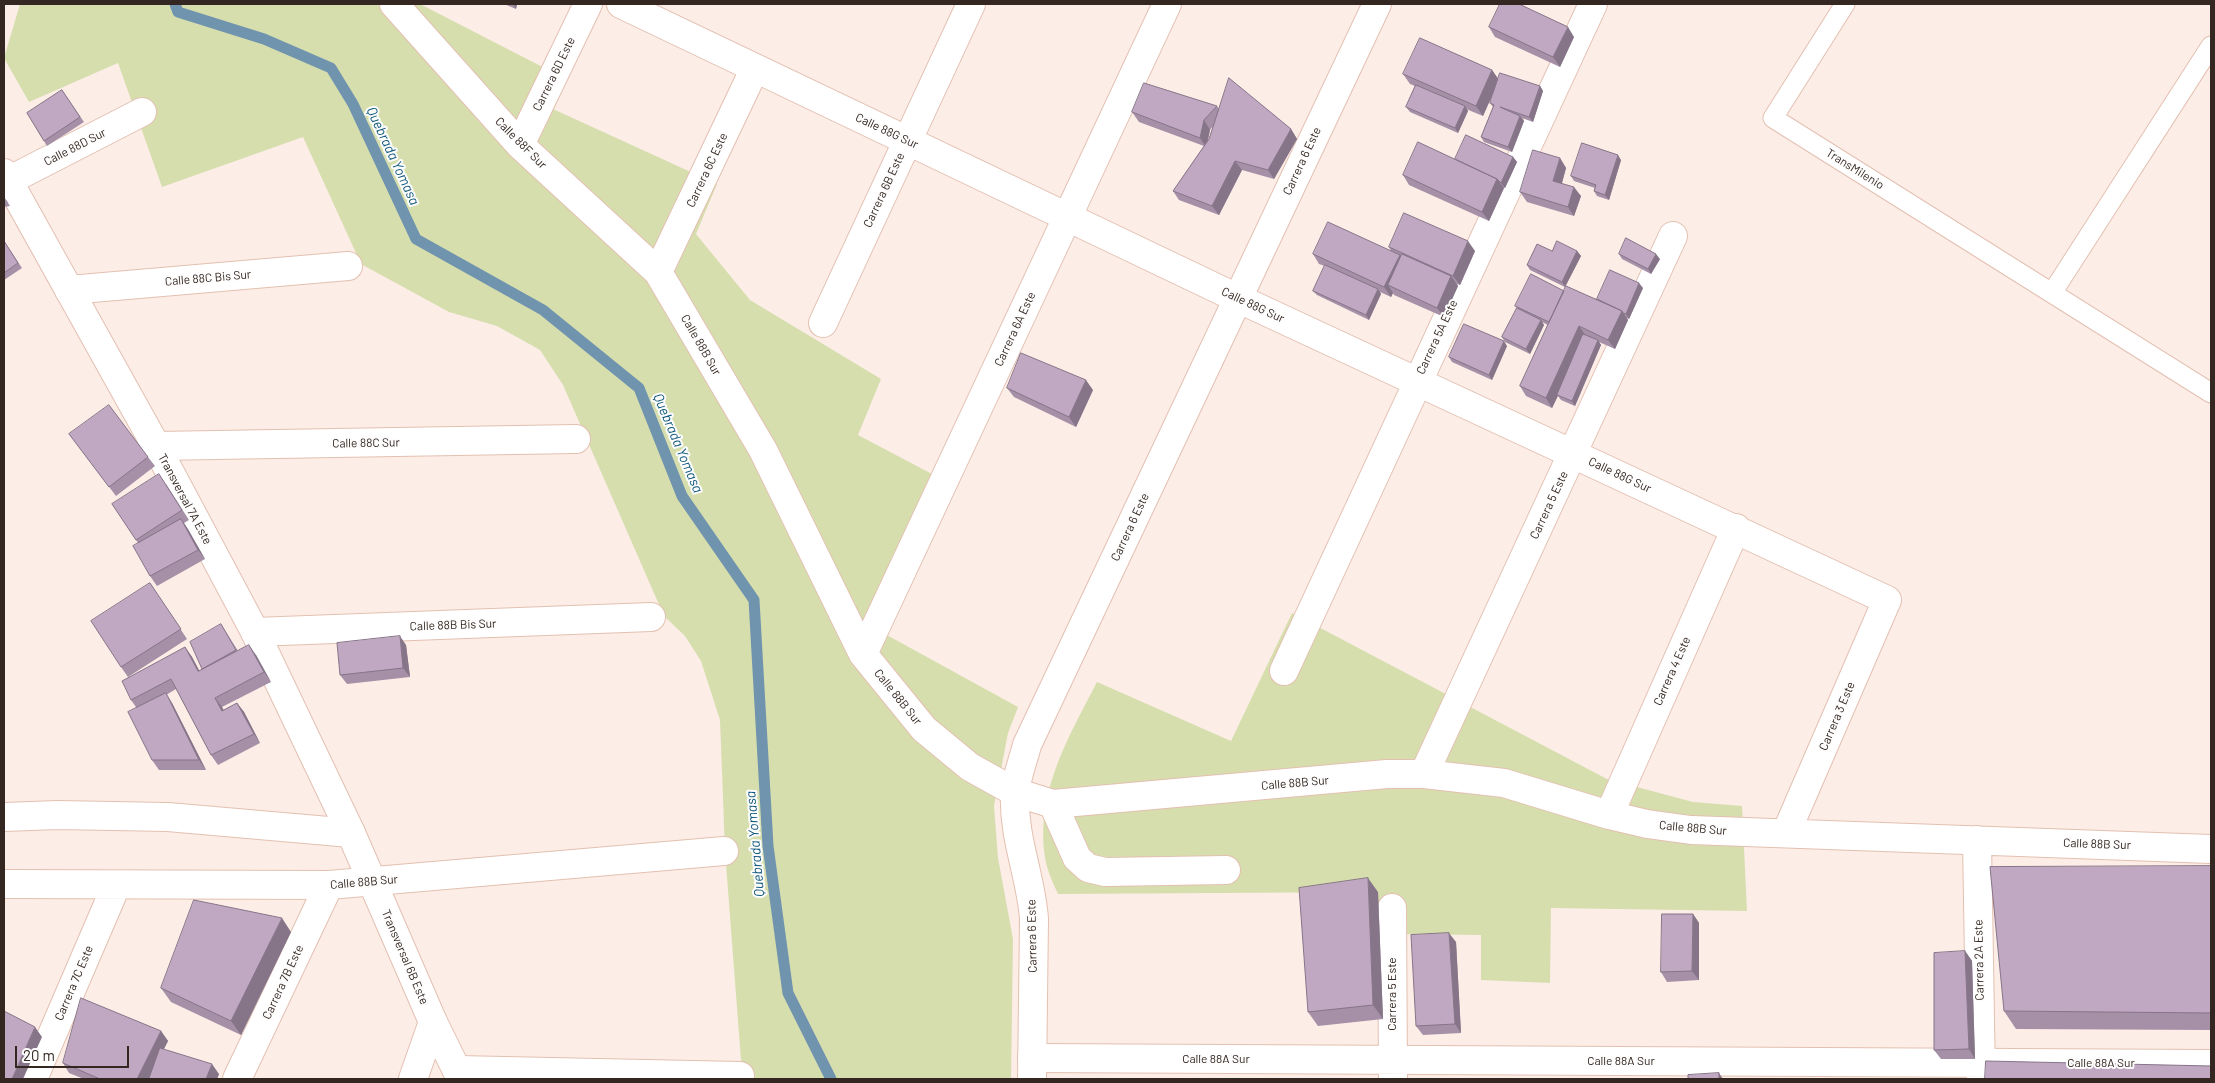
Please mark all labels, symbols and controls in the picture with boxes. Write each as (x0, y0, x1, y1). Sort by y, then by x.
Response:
street label: Carrera 6D Este (530, 34, 578, 114)
water label: Quebrada Yomasa (363, 104, 423, 208)
street label: Calle 88G Sur (853, 110, 921, 152)
street label: Calle 88F Sur (492, 114, 550, 172)
street label: Calle 88D Sur (42, 125, 108, 169)
street label: Carrera 6 Este (1280, 125, 1324, 197)
street label: Carrera 6C Este (683, 130, 731, 210)
street label: TransMilenio (1823, 145, 1887, 193)
street label: Carrera 6B Este (860, 150, 908, 230)
street label: Calle 88C Bis Sur (164, 267, 252, 289)
street label: Calle 88G Sur (1219, 284, 1287, 326)
street label: Carrera 6A Este (991, 289, 1039, 369)
street label: Carrera 5A Este (1413, 297, 1461, 377)
street label: Calle 88B Sur (678, 312, 724, 378)
water label: Quebrada Yomasa (650, 391, 706, 495)
street label: Calle 88C Sur (332, 435, 400, 451)
street label: Transversal 7A Este (155, 451, 215, 547)
street label: Calle 88G Sur (1586, 454, 1654, 496)
street label: Carrera 5 Este (1527, 469, 1571, 541)
street label: Carrera 6 Este (1108, 491, 1152, 563)
street label: Calle 88B Bis Sur (409, 616, 497, 634)
street label: Carrera 4 Este (1650, 634, 1694, 708)
street label: Calle 88B Sur (871, 666, 925, 728)
street label: Carrera 3 Este (1816, 679, 1858, 753)
street label: Calle 88B Sur (1261, 773, 1329, 793)
water label: Quebrada Yomasa (742, 790, 768, 898)
street label: Calle 88B Sur (1659, 818, 1727, 838)
street label: Calle 88B Sur (2063, 836, 2131, 852)
street label: Calle 88B Sur (330, 872, 398, 892)
street label: Carrera 6 Este (1024, 899, 1040, 973)
street label: Transversal 6B Este (379, 907, 431, 1007)
street label: Carrera 2A Este (1971, 919, 1987, 1001)
street label: Carrera 7B Este (259, 942, 307, 1022)
street label: Carrera 7C Este (52, 943, 96, 1023)
street label: Carrera 5 Este (1385, 957, 1399, 1031)
scale bar (18, 1036, 131, 1068)
text: 20 m (23, 1046, 55, 1064)
street label: Calle 88A Sur (1182, 1052, 1250, 1066)
street label: Calle 88A Sur (1587, 1054, 1655, 1068)
street label: Calle 88A Sur (2067, 1056, 2135, 1070)

